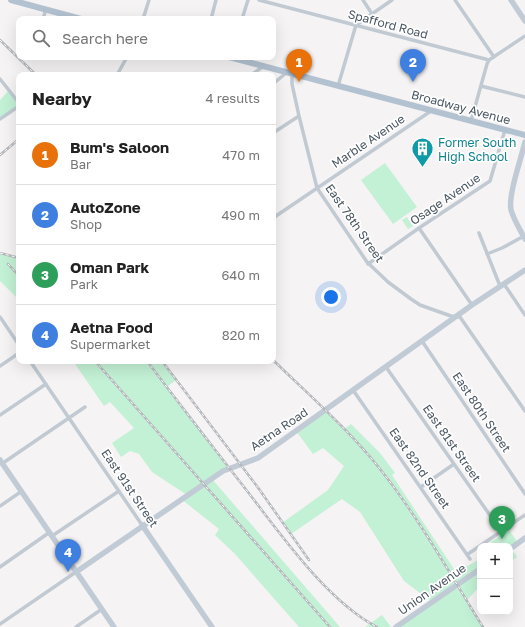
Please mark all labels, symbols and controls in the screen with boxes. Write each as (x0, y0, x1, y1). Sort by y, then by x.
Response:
street label: Spafford Road (346, 6, 430, 42)
search box (16, 16, 276, 60)
icon: search (30, 27, 52, 49)
text: Search here (62, 29, 148, 47)
pin: 1 (286, 49, 312, 82)
pin: 2 (400, 49, 426, 82)
street label: Broadway Avenue (410, 87, 512, 127)
text: Nearby (32, 88, 92, 109)
text: 4 results (206, 90, 260, 106)
street label: Marble Avenue (328, 111, 408, 171)
place label: Former South High School (438, 135, 516, 164)
building icon: Former South High School (409, 136, 435, 169)
text: Bum's Saloon (70, 138, 169, 156)
text: 1 (42, 147, 48, 163)
text: 470 m (222, 147, 260, 163)
text: Bar (70, 156, 91, 172)
street label: Osage Avenue (407, 170, 483, 228)
street label: East 78th Street (322, 181, 388, 265)
text: AutoZone (70, 198, 141, 216)
text: 2 (41, 207, 49, 223)
text: 490 m (221, 207, 260, 223)
text: Shop (70, 216, 102, 232)
text: Oman Park (70, 258, 149, 276)
text: 3 (41, 267, 49, 283)
text: 640 m (221, 267, 260, 283)
text: Park (70, 276, 98, 292)
your location (321, 287, 341, 307)
text: Aetna Food (70, 318, 153, 336)
text: 4 (41, 327, 49, 343)
text: 820 m (222, 327, 260, 343)
text: Supermarket (70, 336, 151, 352)
street label: East 80th Street (450, 369, 514, 455)
street label: East 81st Street (420, 401, 484, 485)
street label: Aetna Road (247, 404, 311, 454)
street label: East 82nd Street (386, 425, 454, 512)
street label: East 91st Street (98, 446, 162, 530)
pin: 3 (489, 506, 515, 539)
pin: 4 (55, 539, 81, 572)
map controls (477, 543, 513, 615)
button: + (477, 543, 513, 579)
street label: Union Avenue (395, 560, 469, 618)
button: − (477, 579, 513, 615)

